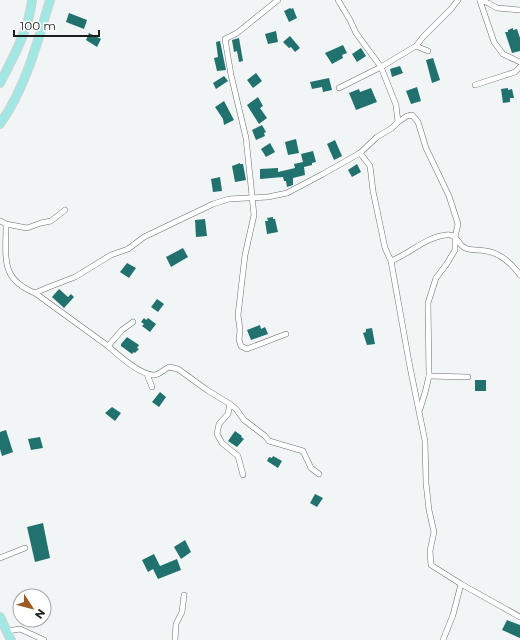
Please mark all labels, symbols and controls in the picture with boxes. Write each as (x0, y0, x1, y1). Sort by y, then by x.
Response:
scale bar (14, 12, 99, 38)
text: 100 m (20, 18, 56, 33)
north arrow (12, 588, 52, 628)
text: N (32, 606, 48, 622)

